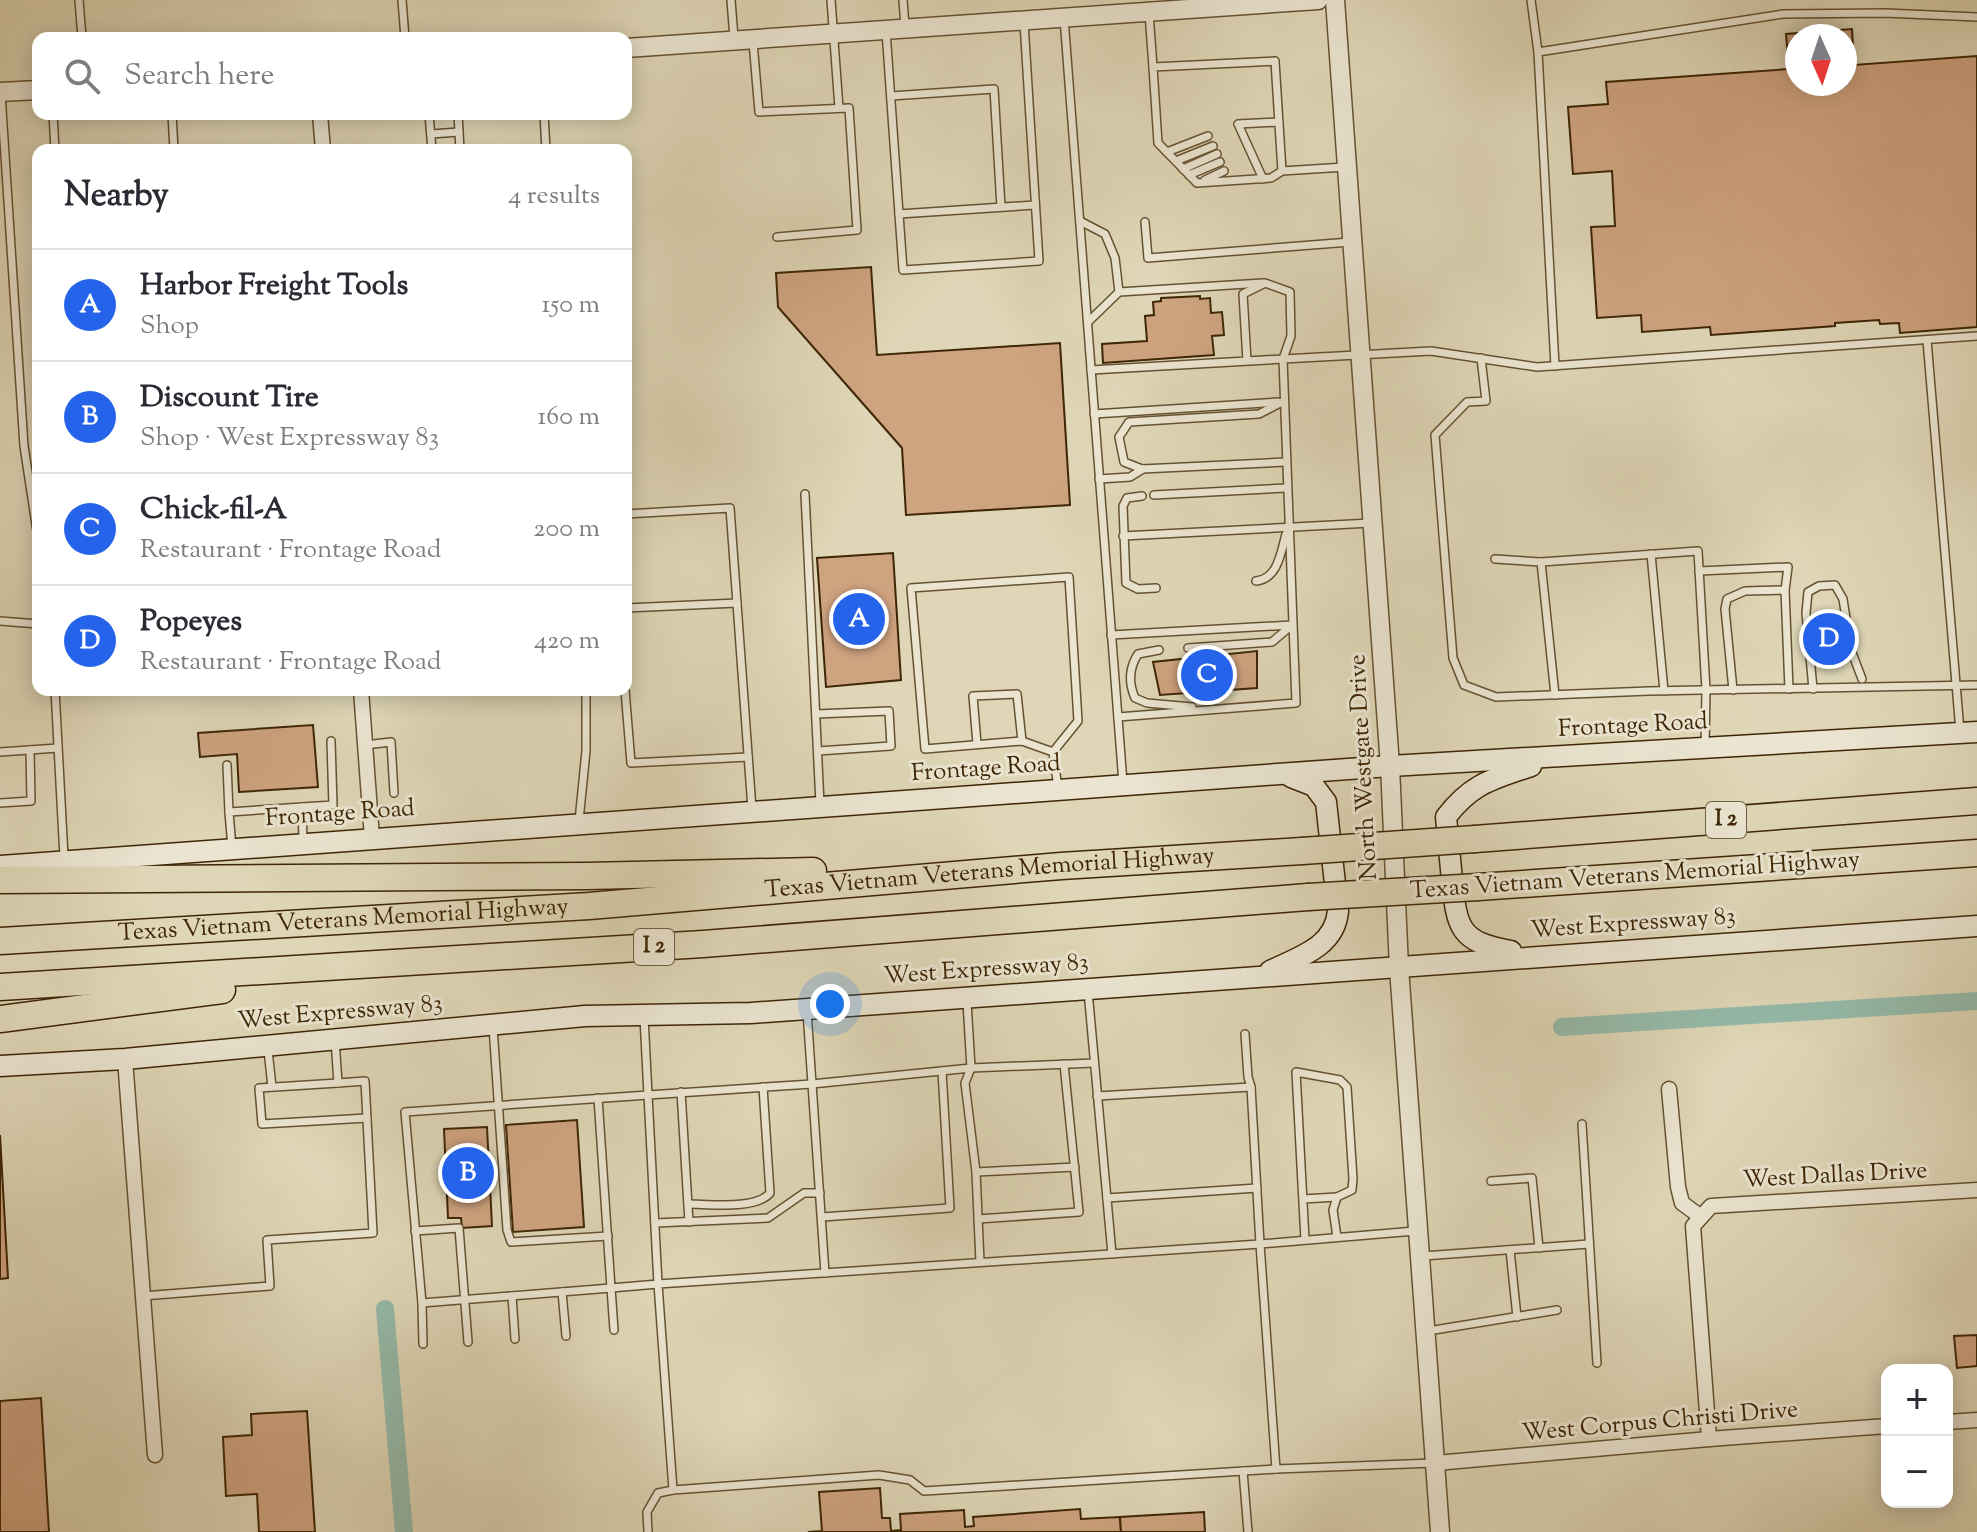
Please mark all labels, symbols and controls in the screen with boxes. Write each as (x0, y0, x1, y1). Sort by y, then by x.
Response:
north arrow (1785, 24, 1857, 96)
search box (32, 32, 632, 120)
icon: search (60, 54, 104, 98)
text: Search here (124, 55, 274, 98)
text: Nearby (64, 172, 169, 221)
text: 4 results (508, 178, 600, 215)
text: Harbor Freight Tools (140, 265, 408, 308)
text: A (79, 287, 101, 324)
text: 150 m (541, 287, 600, 324)
text: Shop (140, 308, 199, 345)
text: Discount Tire (140, 377, 319, 420)
text: B (82, 399, 98, 436)
text: 160 m (537, 399, 600, 436)
text: Shop · West Expressway 83 (140, 420, 439, 457)
text: Chick-fil-A (140, 489, 287, 532)
text: C (80, 511, 100, 548)
text: 200 m (533, 511, 600, 548)
text: Restaurant · Frontage Road (140, 532, 441, 569)
pin: A (833, 589, 885, 649)
text: Popeyes (140, 601, 242, 644)
pin: D (1803, 609, 1855, 669)
text: D (80, 623, 100, 660)
text: 420 m (534, 623, 600, 660)
text: Restaurant · Frontage Road (140, 644, 441, 681)
pin: C (1181, 645, 1233, 705)
street label: North Westgate Drive (1341, 653, 1387, 881)
street label: Frontage Road (1557, 705, 1709, 747)
street label: Frontage Road (910, 747, 1062, 791)
street label: Frontage Road (264, 792, 416, 836)
road number: I 2 (1706, 802, 1746, 838)
street label: Texas Vietnam Veterans Memorial Highway (763, 839, 1216, 908)
street label: Texas Vietnam Veterans Memorial Highway (1409, 843, 1861, 909)
street label: Texas Vietnam Veterans Memorial Highway (117, 890, 570, 951)
street label: West Expressway 83 (1529, 900, 1737, 948)
road number: I 2 (634, 929, 674, 965)
street label: West Expressway 83 (882, 946, 1090, 994)
your location (810, 984, 850, 1024)
street label: West Expressway 83 (236, 987, 444, 1039)
pin: B (442, 1143, 494, 1203)
street label: West Dallas Drive (1742, 1154, 1928, 1198)
map controls (1881, 1364, 1953, 1508)
button: + (1881, 1364, 1953, 1436)
street label: West Corpus Christi Drive (1520, 1393, 1800, 1451)
button: − (1881, 1436, 1953, 1508)

